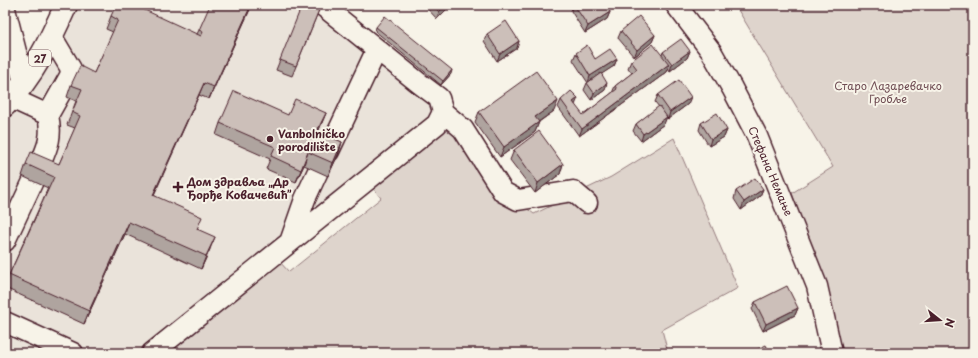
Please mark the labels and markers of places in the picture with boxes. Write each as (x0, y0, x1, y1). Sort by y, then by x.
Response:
place label: Vanbolničko porodilište (278, 125, 345, 155)
marker: Vanbolničko porodilište (265, 134, 275, 144)
place label: Дом здравља „Др Ђорђе Ковачевић” (186, 173, 292, 203)
marker: Дом здравља „Др Ђорђе Ковачевић” (172, 181, 184, 193)

